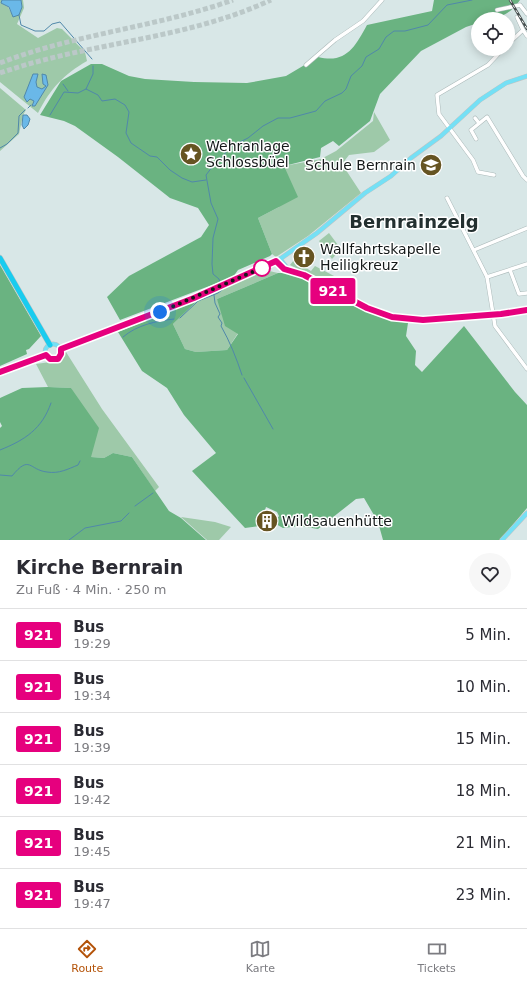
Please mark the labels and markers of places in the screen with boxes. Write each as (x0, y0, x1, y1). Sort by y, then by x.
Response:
place label: Wehranlage Schlossbüel (206, 138, 290, 170)
place icon: Wehranlage Schlossbüel (178, 141, 204, 167)
school or university icon: Schule Bernrain (418, 152, 444, 178)
place label: Schule Bernrain (305, 157, 416, 173)
place label: Wallfahrtskapelle Heiligkreuz (320, 241, 441, 273)
church icon: Wallfahrtskapelle Heiligkreuz (291, 244, 317, 270)
unlabelled marker (253, 259, 271, 277)
building icon: Wildsauenhütte (254, 508, 280, 534)
place label: Wildsauenhütte (282, 513, 392, 529)

